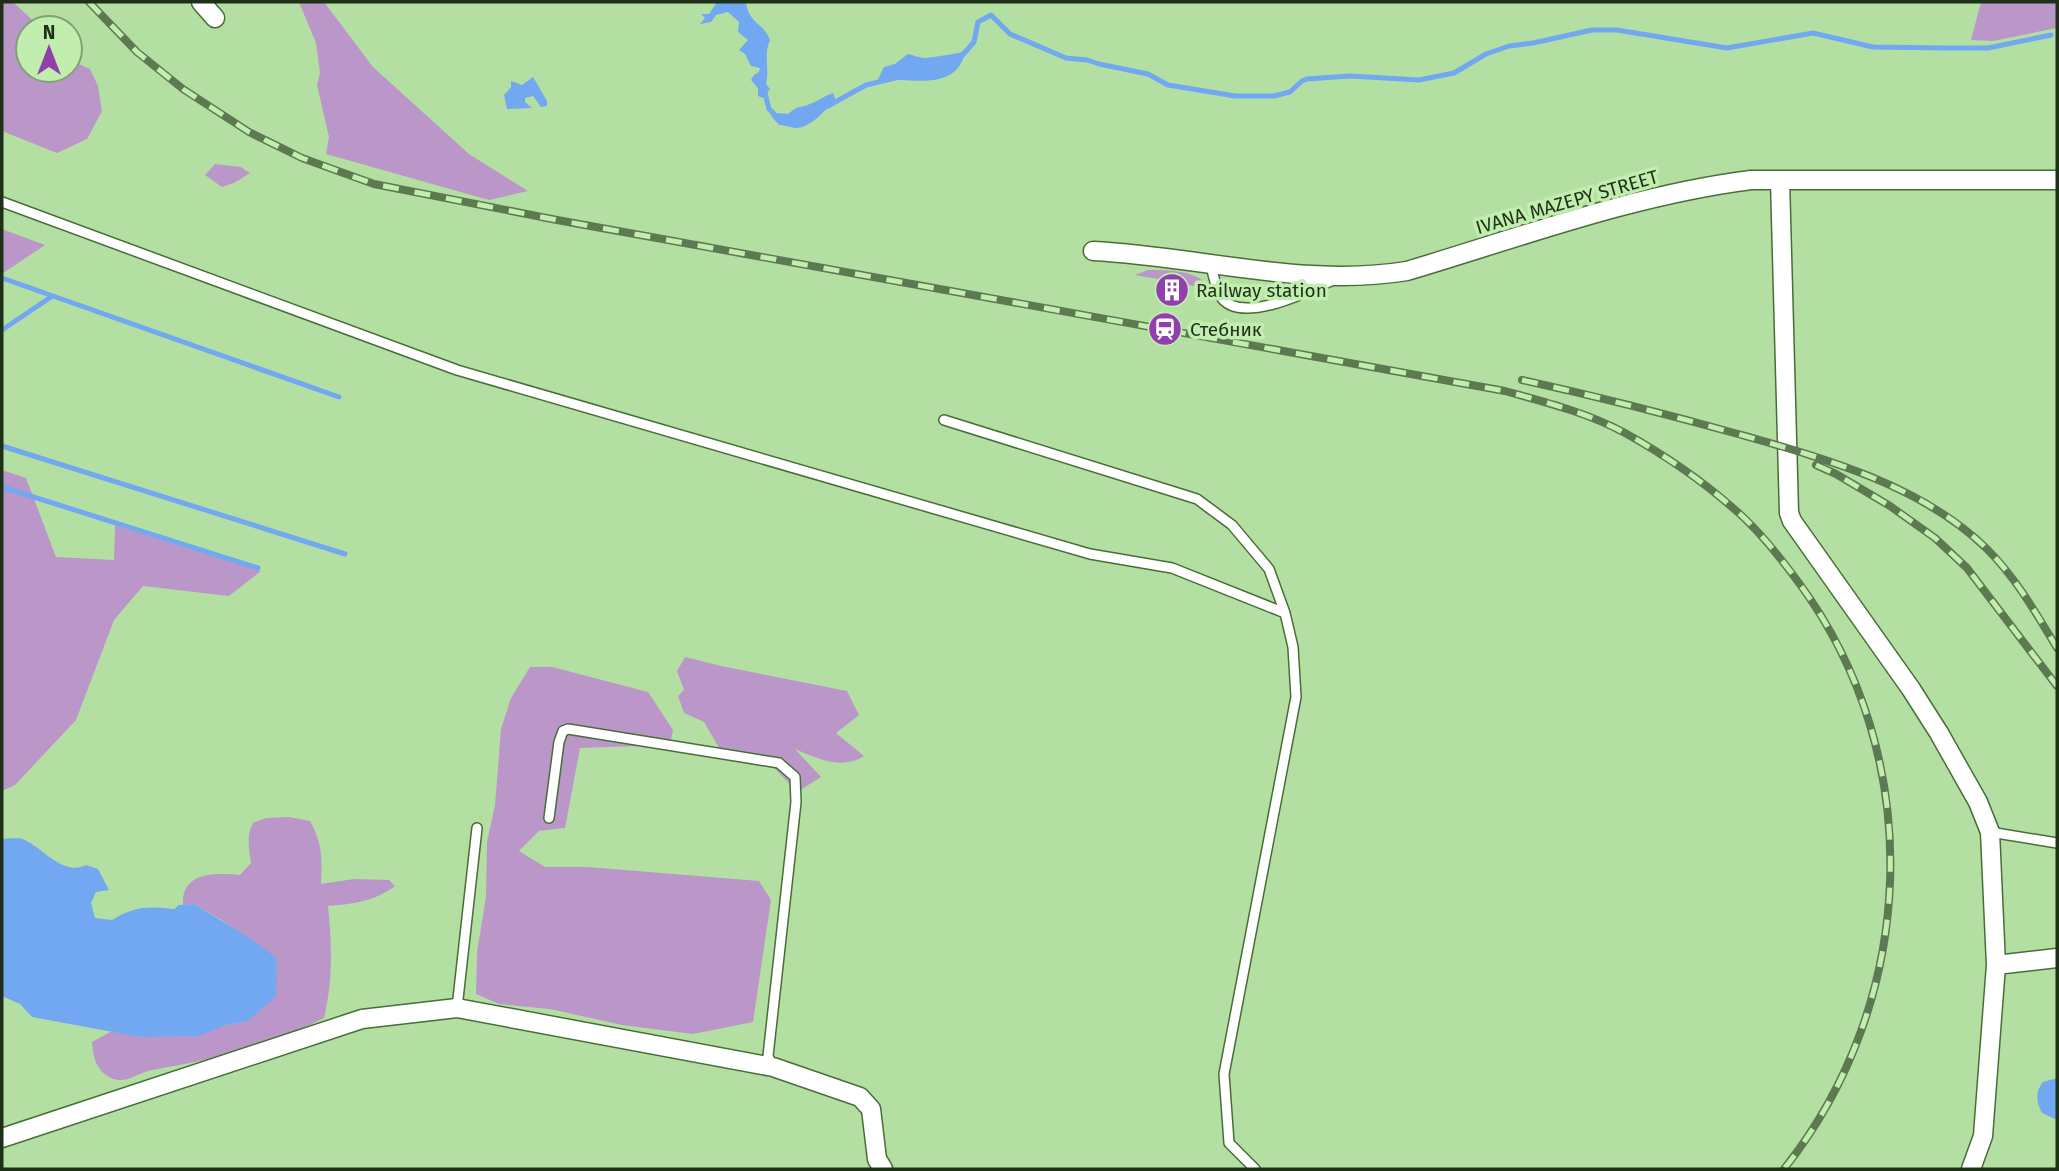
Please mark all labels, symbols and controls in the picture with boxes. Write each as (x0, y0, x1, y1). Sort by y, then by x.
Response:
north arrow (14, 14, 84, 84)
text: N (43, 21, 55, 44)
street label: IVANA MAZEPY STREET (1473, 165, 1661, 239)
building icon: Railway station (1153, 271, 1191, 309)
place label: Railway station (1196, 279, 1327, 302)
station icon: Стебник (1146, 310, 1184, 348)
place label: Стебник (1190, 318, 1262, 341)

